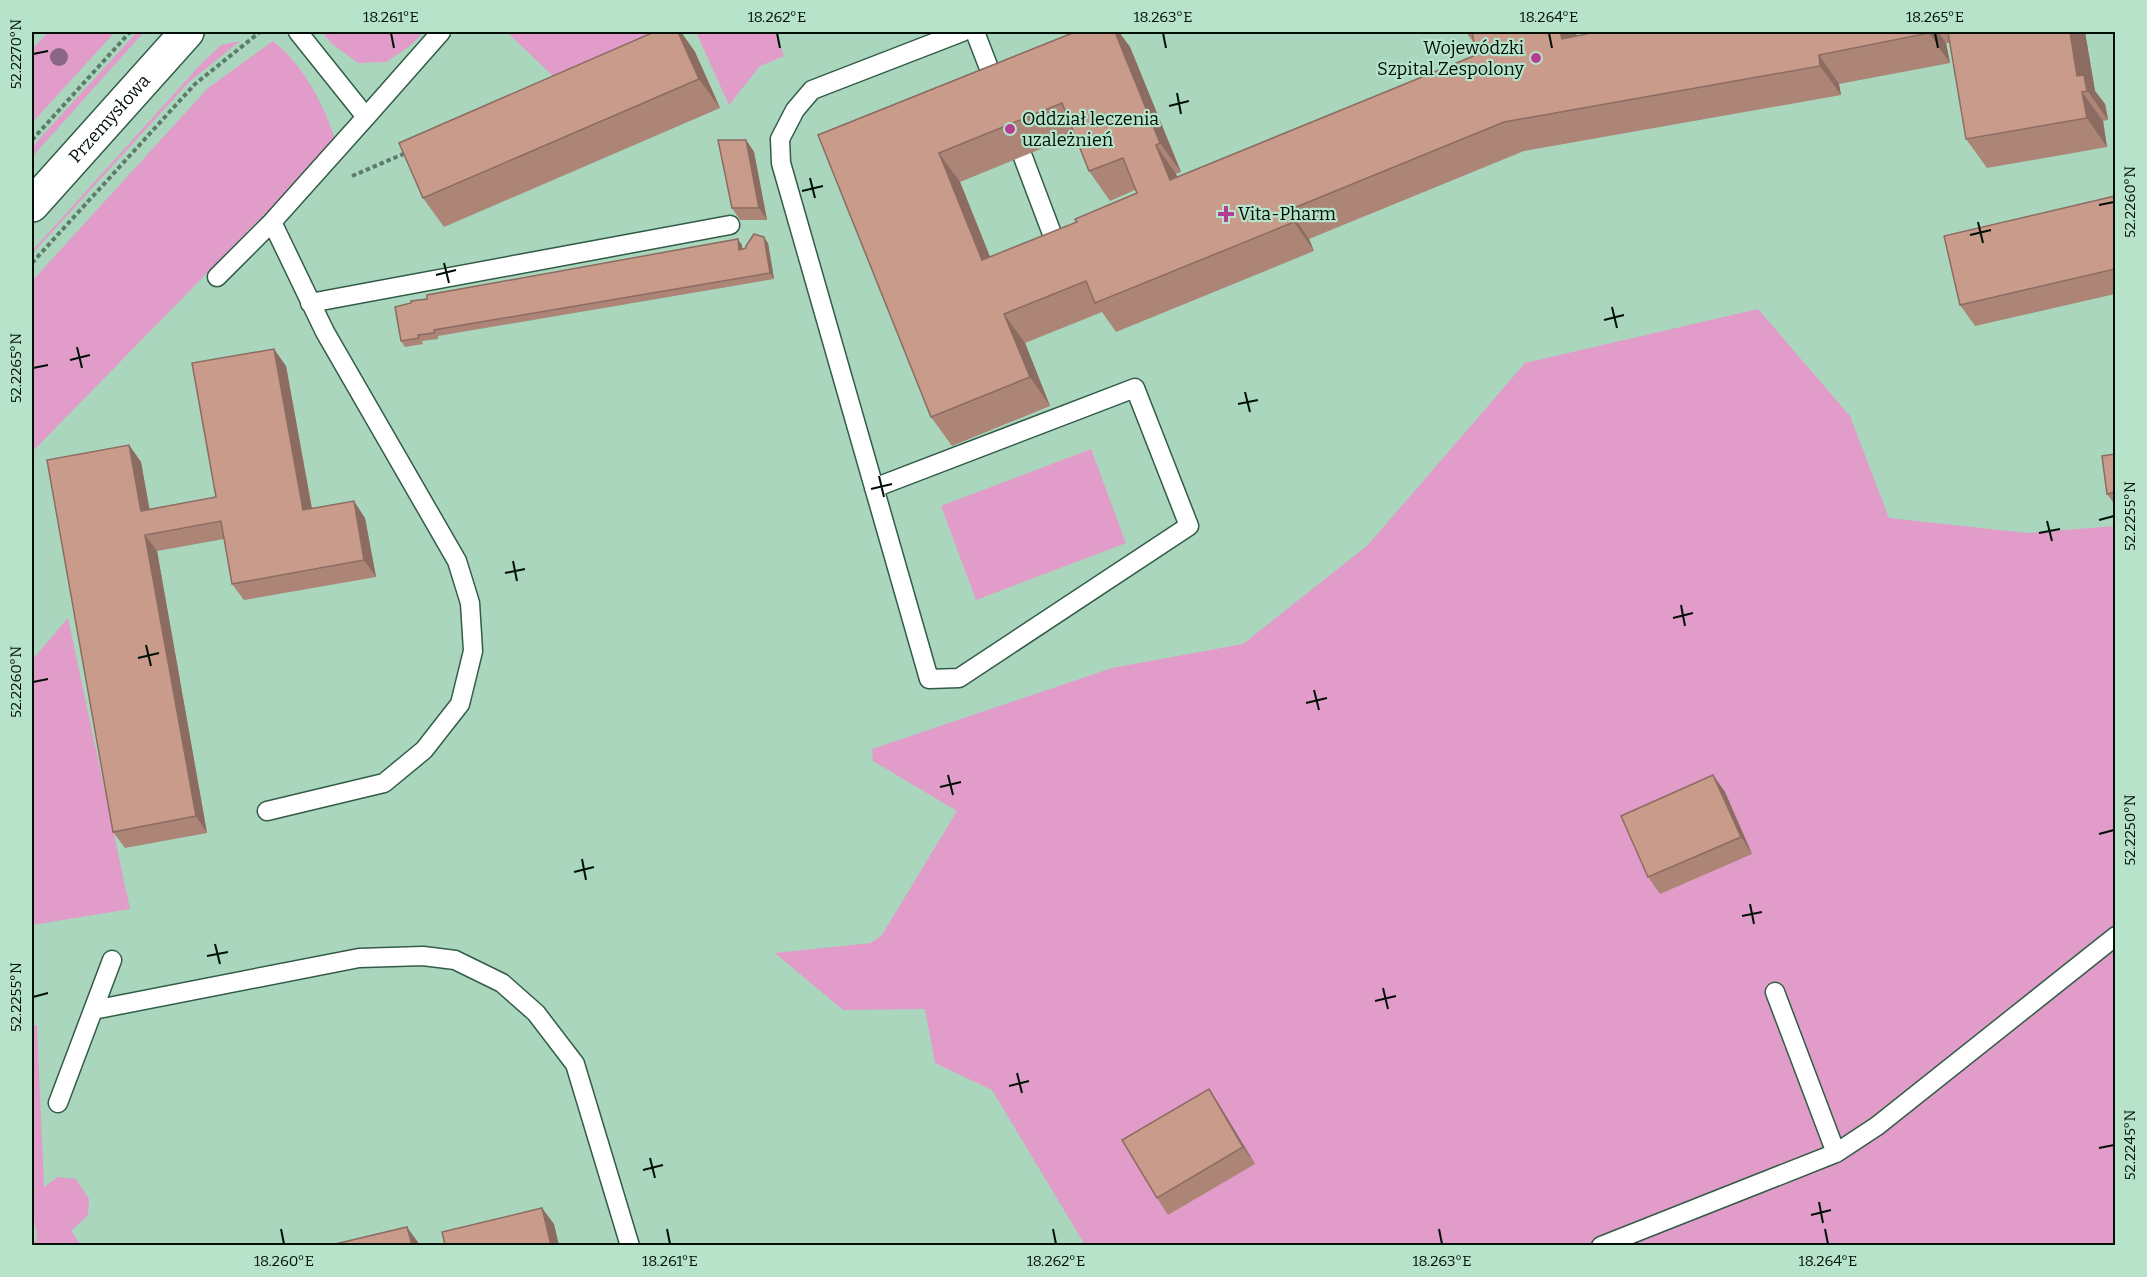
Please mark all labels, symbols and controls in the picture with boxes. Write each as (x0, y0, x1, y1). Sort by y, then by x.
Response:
text: 18.261°E (363, 8, 419, 26)
text: 18.262°E (748, 8, 806, 26)
text: 18.263°E (1133, 8, 1193, 26)
text: 18.264°E (1520, 8, 1578, 26)
text: 18.265°E (1906, 8, 1964, 26)
text: 52.2270°N (7, 19, 25, 89)
place label: Wojewódzki Szpital Zespolony (1377, 37, 1524, 80)
marker: Wojewódzki Szpital Zespolony (1529, 51, 1543, 65)
street label: Przemysłowa (64, 70, 155, 167)
place label: Oddział leczenia uzależnień (1022, 108, 1159, 151)
marker: Oddział leczenia uzależnień (1003, 122, 1017, 136)
text: 52.2260°N (2121, 166, 2139, 238)
place label: Vita-Pharm (1238, 203, 1336, 225)
marker: Vita-Pharm (1219, 207, 1233, 221)
text: 52.2265°N (7, 333, 25, 403)
text: 52.2255°N (2121, 481, 2139, 551)
text: 52.2260°N (7, 646, 25, 718)
text: 52.2250°N (2121, 794, 2139, 866)
text: 52.2255°N (7, 962, 25, 1032)
text: 52.2245°N (2121, 1110, 2139, 1180)
text: 18.260°E (254, 1252, 314, 1270)
text: 18.261°E (642, 1252, 698, 1270)
text: 18.262°E (1027, 1252, 1085, 1270)
text: 18.263°E (1412, 1252, 1472, 1270)
text: 18.264°E (1799, 1252, 1857, 1270)

